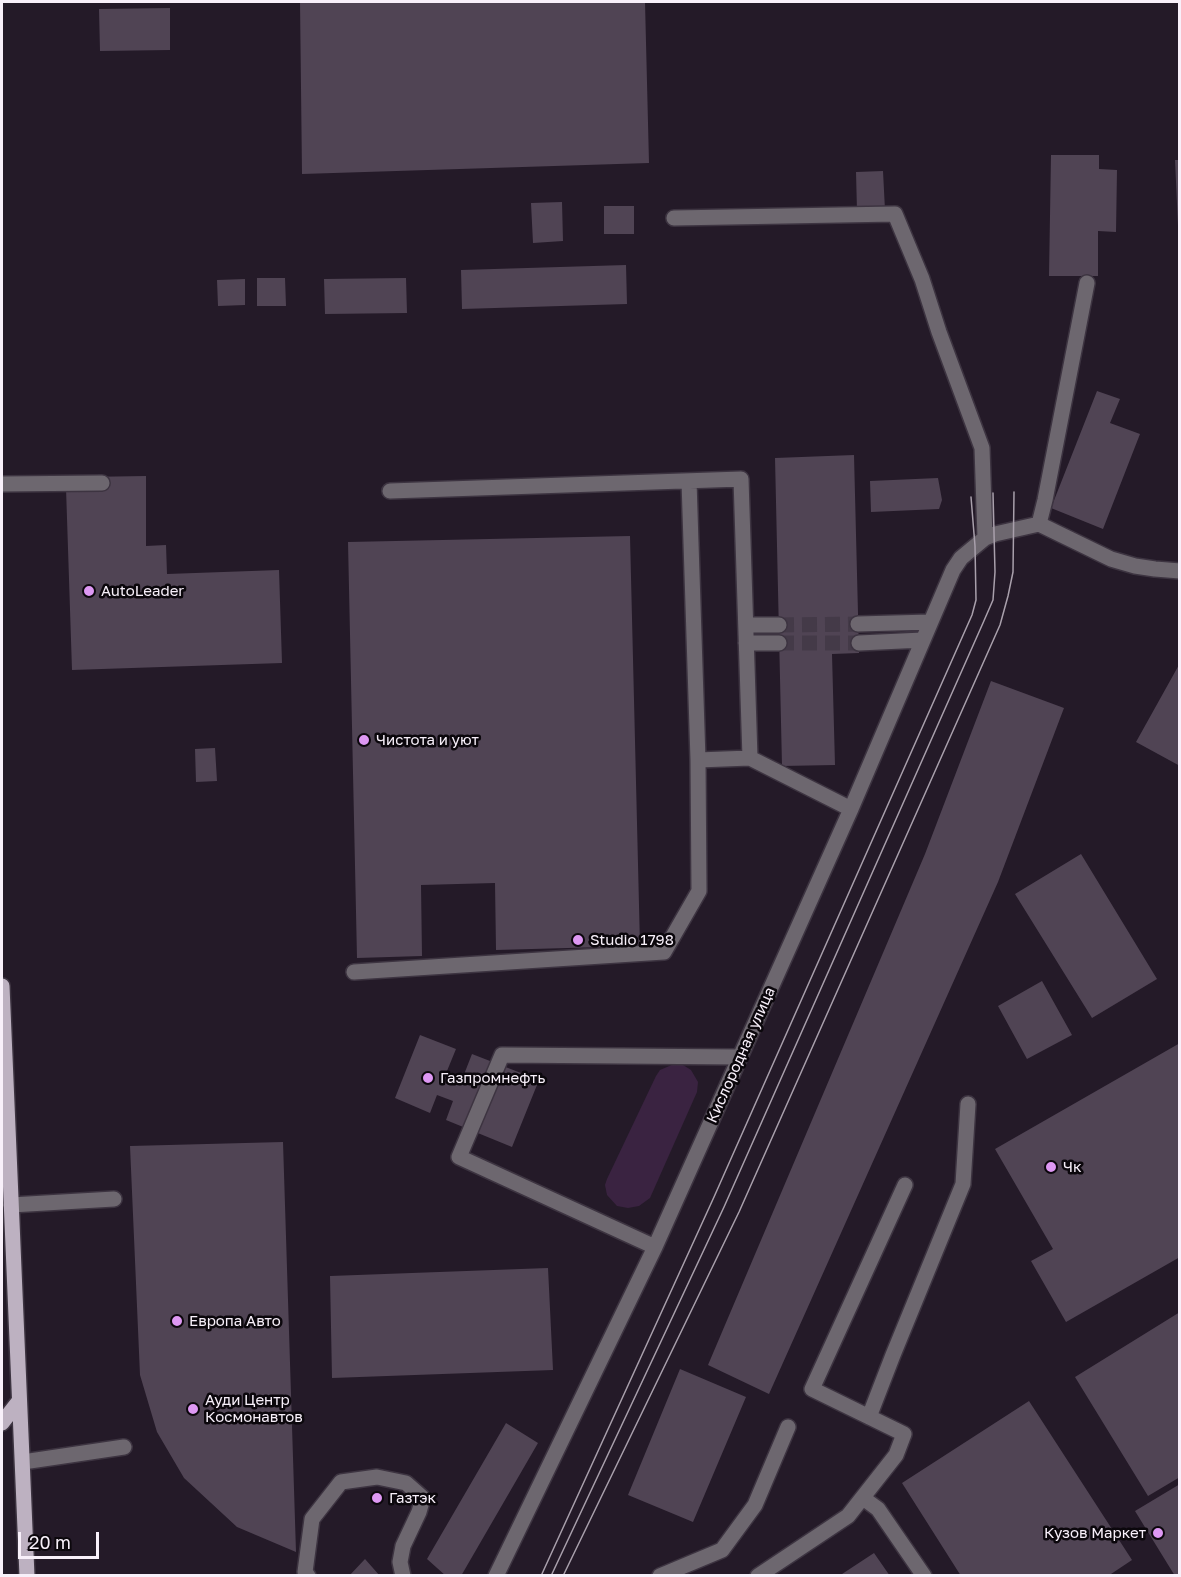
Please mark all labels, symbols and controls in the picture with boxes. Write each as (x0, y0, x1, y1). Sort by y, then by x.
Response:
place label: AutoLeader (101, 582, 184, 600)
marker: AutoLeader (82, 584, 96, 598)
place label: Чистота и уют (376, 731, 479, 749)
marker: Чистота и уют (357, 733, 371, 747)
place label: Studio 1798 (590, 931, 674, 949)
marker: Studio 1798 (571, 933, 585, 947)
street label: Кислородная улица (703, 984, 779, 1126)
place label: Газпромнефть (440, 1069, 545, 1087)
marker: Газпромнефть (421, 1071, 435, 1085)
place label: Чк (1063, 1158, 1082, 1176)
marker: Чк (1044, 1160, 1058, 1174)
place label: Европа Авто (189, 1312, 281, 1330)
marker: Европа Авто (170, 1314, 184, 1328)
place label: Ауди Центр Космонавтов (205, 1391, 303, 1426)
marker: Ауди Центр Космонавтов (186, 1402, 200, 1416)
place label: Газтэк (389, 1489, 436, 1507)
marker: Газтэк (370, 1491, 384, 1505)
scale bar (21, 1520, 102, 1558)
place label: Кузов Маркет (1044, 1524, 1146, 1542)
marker: Кузов Маркет (1151, 1526, 1165, 1540)
text: 20 m (29, 1531, 71, 1553)

